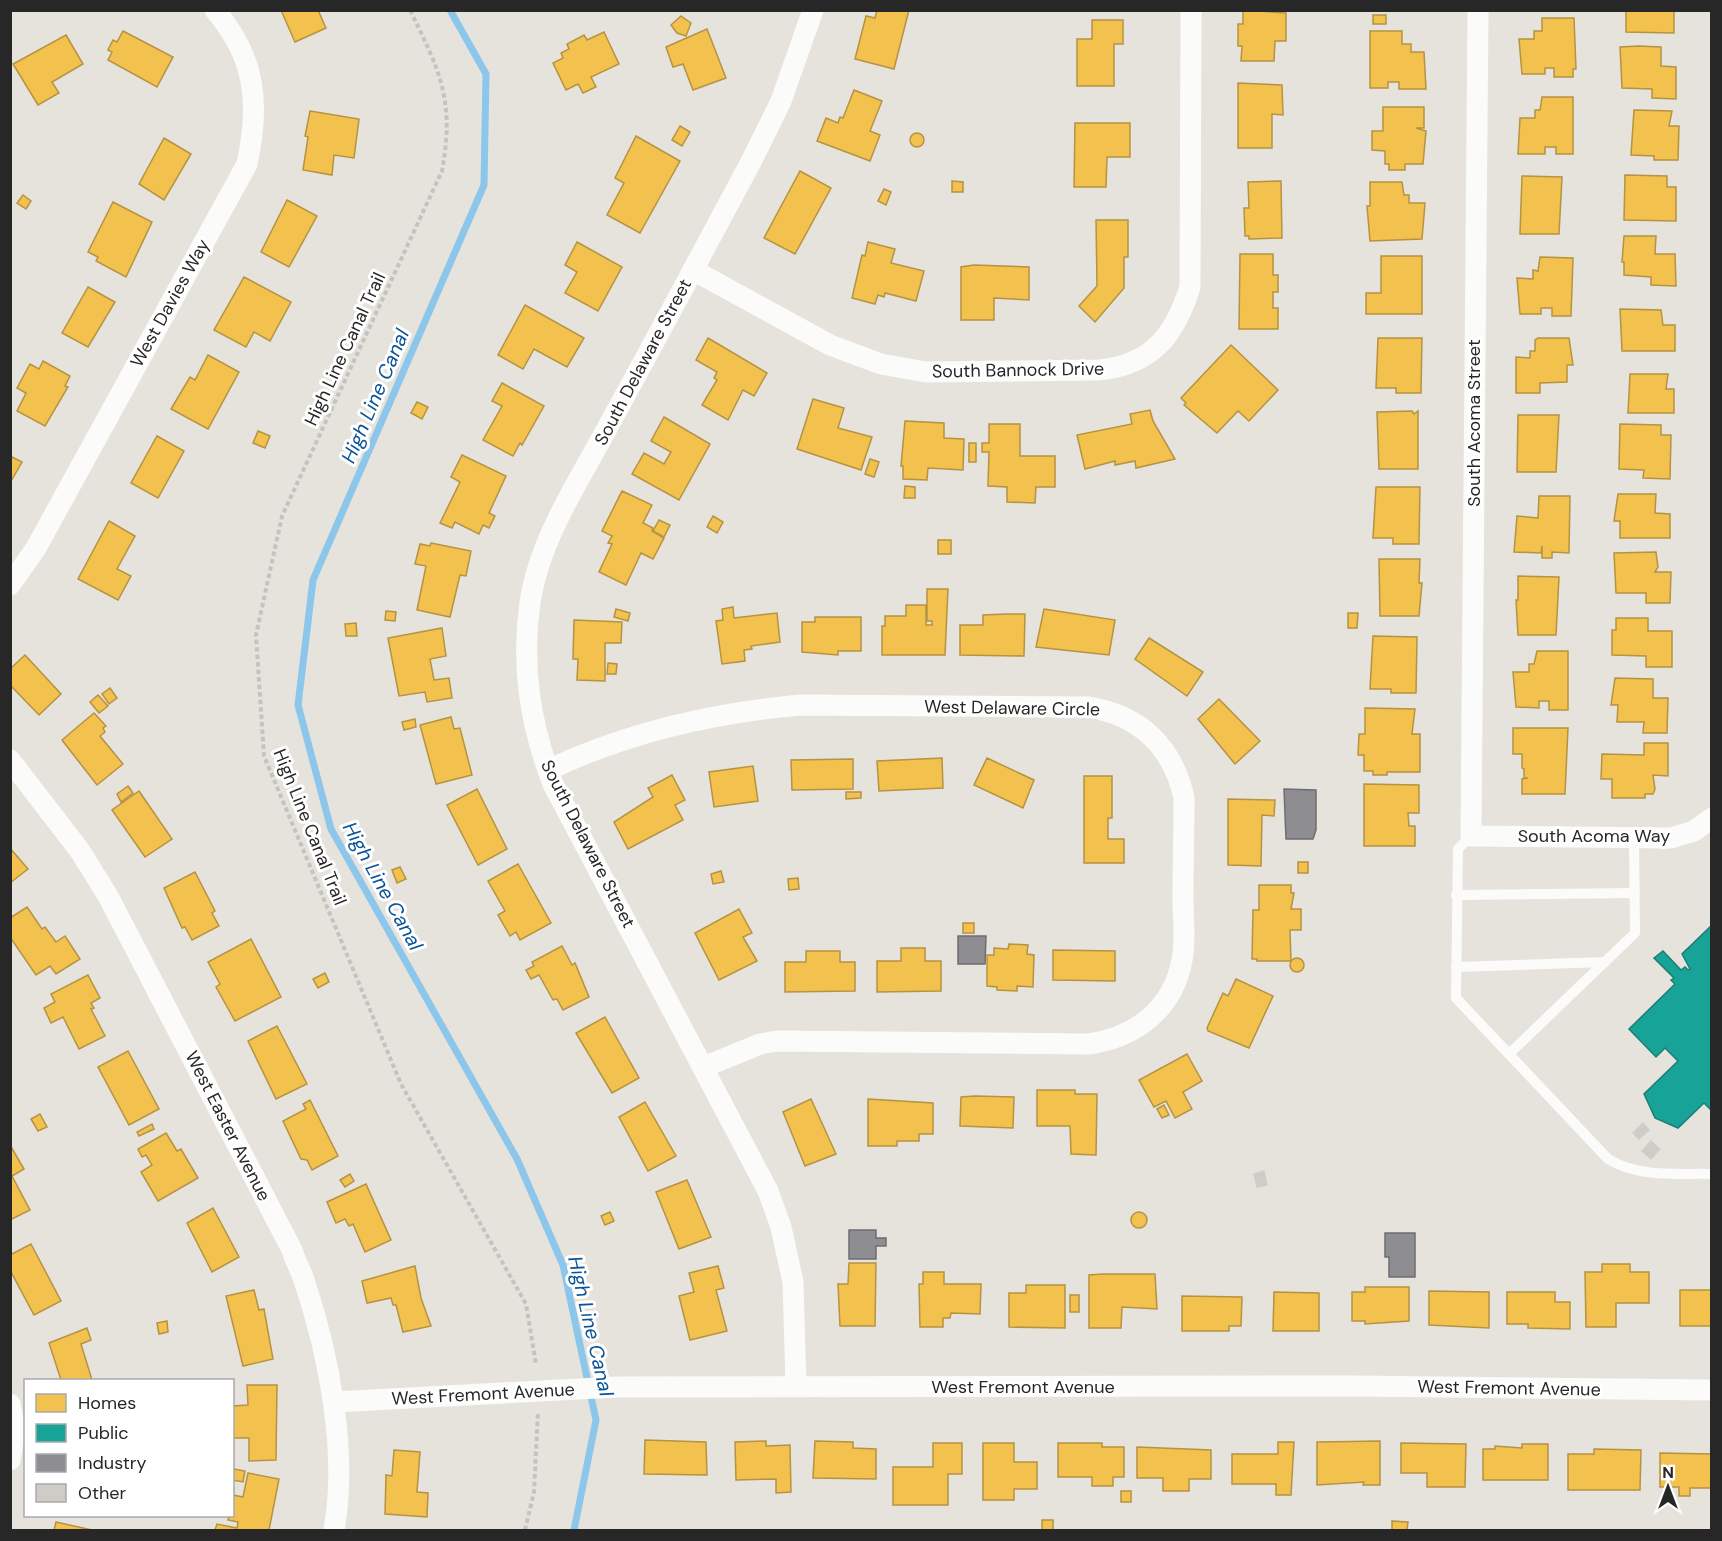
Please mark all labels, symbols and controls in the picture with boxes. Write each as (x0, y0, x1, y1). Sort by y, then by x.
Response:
street label: West Davies Way (125, 235, 215, 371)
street label: High Line Canal Trail (300, 269, 390, 429)
street label: South Delaware Street (589, 275, 697, 449)
water label: High Line Canal (336, 325, 414, 467)
street label: South Acoma Street (1462, 339, 1486, 507)
street label: South Bannock Drive (932, 356, 1104, 384)
street label: West Delaware Circle (924, 694, 1100, 722)
street label: High Line Canal Trail (268, 745, 352, 909)
street label: South Delaware Street (535, 756, 641, 932)
water label: High Line Canal (337, 817, 429, 955)
street label: South Acoma Way (1518, 824, 1670, 848)
street label: West Easter Avenue (180, 1047, 276, 1205)
water label: High Line Canal (562, 1253, 620, 1399)
street label: West Fremont Avenue (1417, 1374, 1601, 1402)
street label: West Fremont Avenue (931, 1375, 1115, 1399)
street label: West Fremont Avenue (391, 1377, 575, 1411)
legend (24, 1379, 234, 1517)
text: Homes (78, 1391, 136, 1415)
text: Public (78, 1421, 129, 1445)
text: Industry (78, 1451, 147, 1475)
north arrow (1638, 1457, 1698, 1517)
text: N (1662, 1462, 1674, 1483)
text: Other (78, 1481, 127, 1505)

